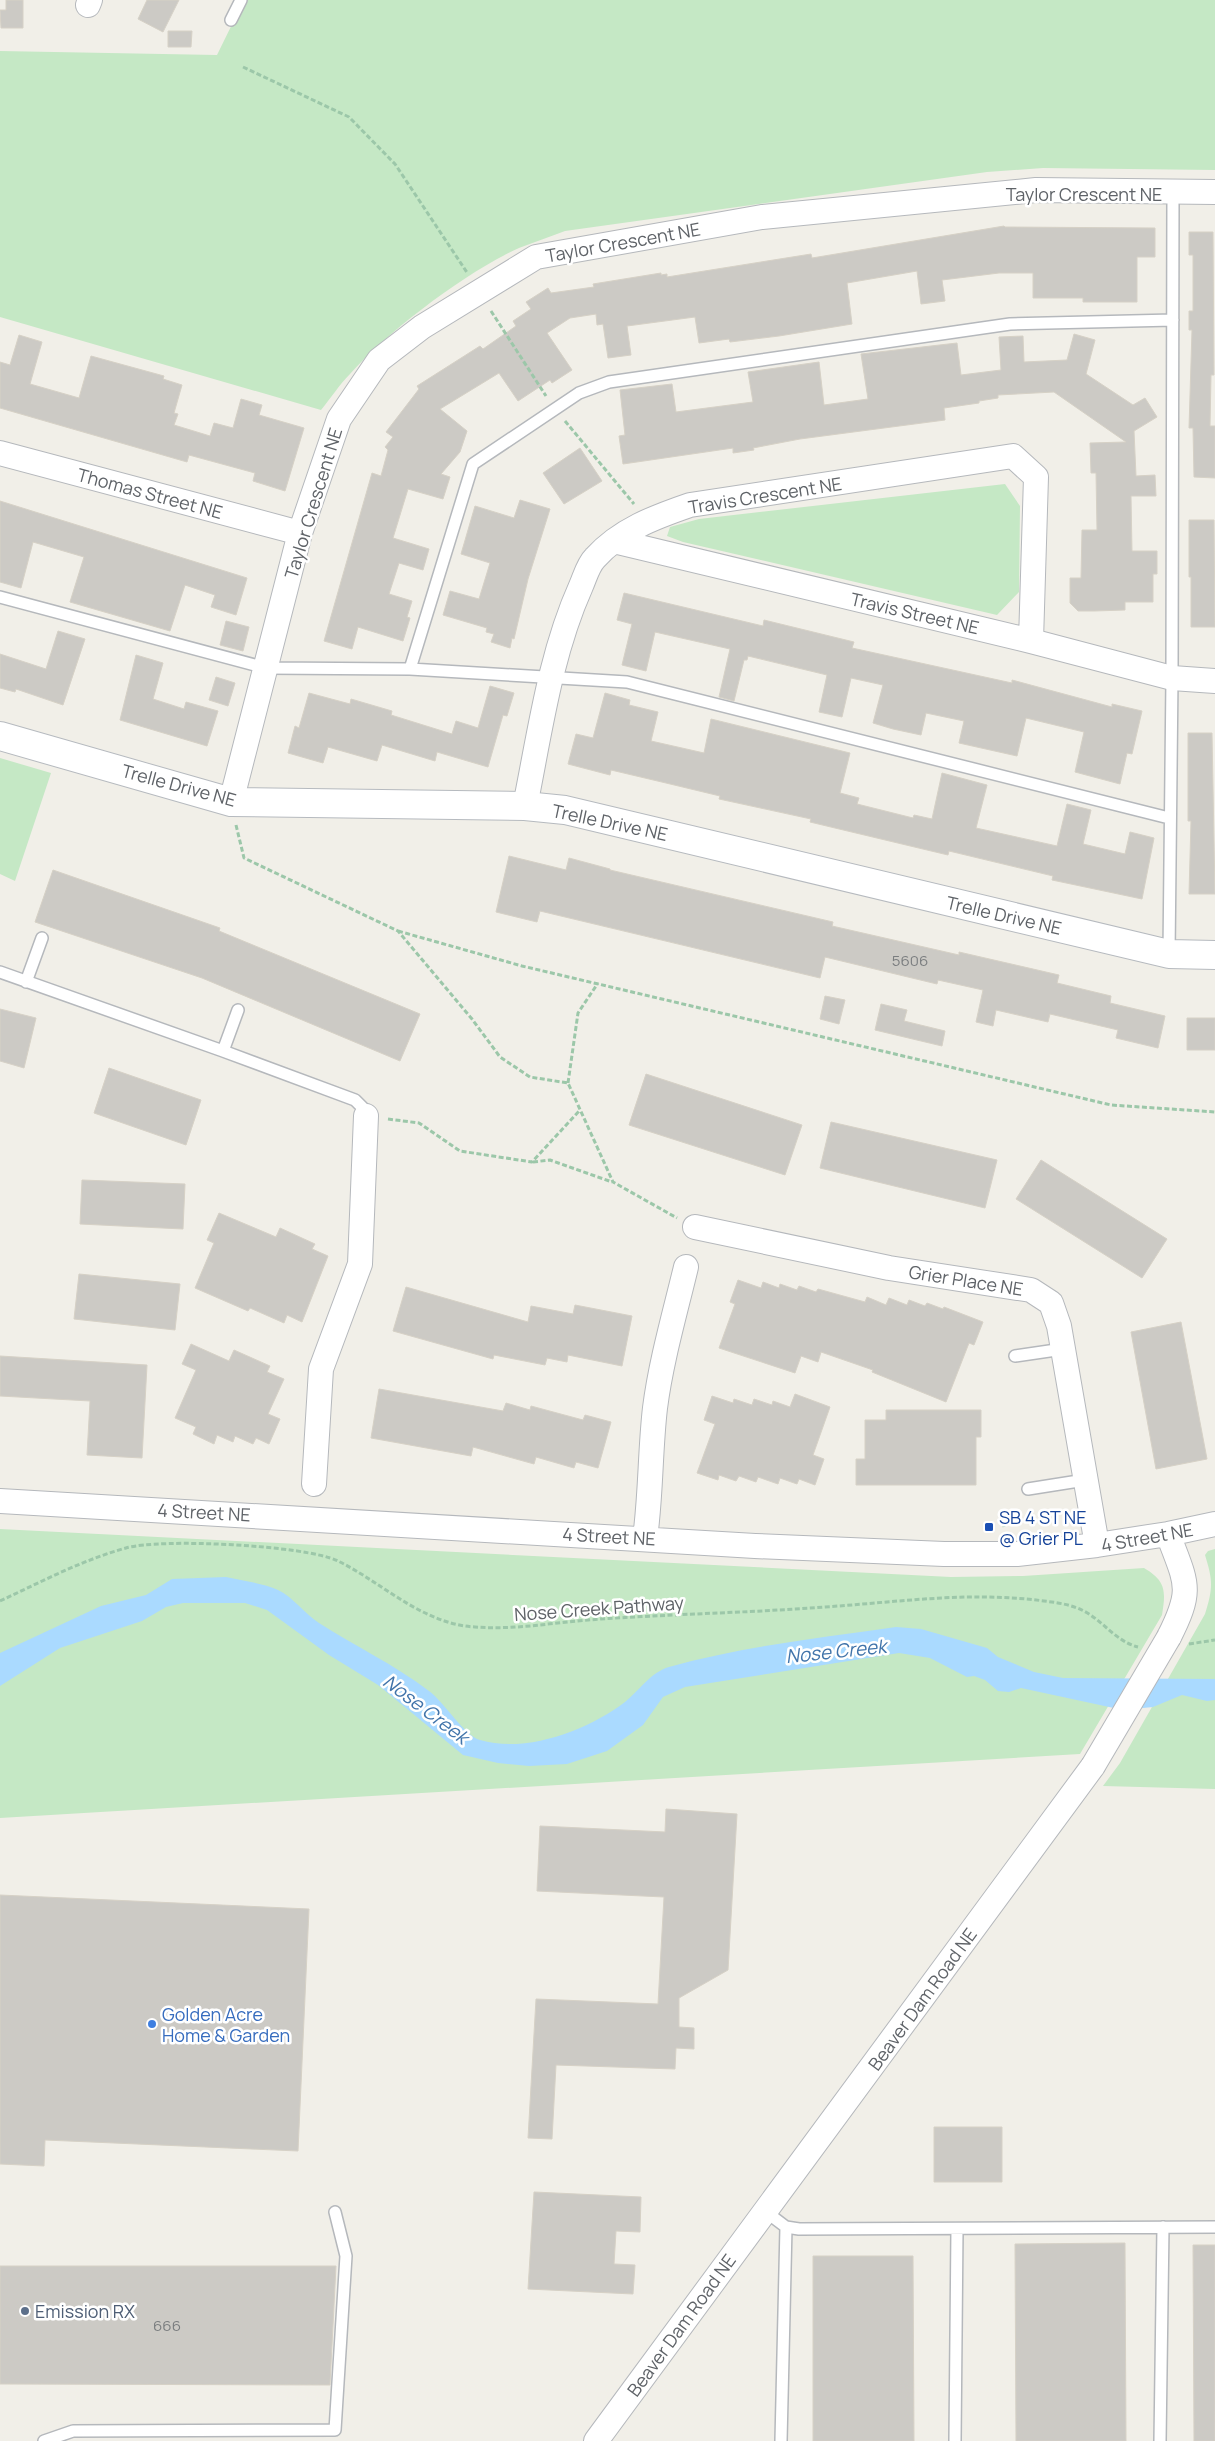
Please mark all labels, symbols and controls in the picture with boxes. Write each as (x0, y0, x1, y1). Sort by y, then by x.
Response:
street label: Taylor Crescent NE (1006, 182, 1162, 206)
street label: Taylor Crescent NE (544, 217, 702, 267)
street label: Taylor Crescent NE (279, 425, 347, 581)
street label: Thomas Street NE (75, 462, 225, 524)
street label: Travis Crescent NE (686, 471, 844, 519)
street label: Travis Street NE (848, 587, 982, 639)
street label: Trelle Drive NE (119, 758, 239, 812)
street label: Trelle Drive NE (550, 798, 670, 846)
street label: Trelle Drive NE (944, 890, 1064, 940)
house number: 5606 (892, 950, 928, 971)
street label: Grier Place NE (907, 1259, 1025, 1301)
street label: 4 Street NE (157, 1498, 251, 1526)
place label: SB 4 ST NE @ Grier PL (999, 1505, 1086, 1550)
street label: 4 Street NE (1099, 1517, 1195, 1557)
marker: SB 4 ST NE @ Grier PL (983, 1521, 995, 1533)
street label: 4 Street NE (562, 1522, 656, 1550)
street label: Nose Creek Pathway (513, 1590, 685, 1626)
water label: Nose Creek (784, 1633, 890, 1669)
water label: Nose Creek (378, 1668, 476, 1751)
street label: Beaver Dam Road NE (862, 1923, 982, 2075)
place label: Golden Acre Home & Garden (162, 2002, 290, 2047)
marker: Golden Acre Home & Garden (146, 2018, 158, 2030)
street label: Beaver Dam Road NE (621, 2249, 741, 2401)
place label: Emission RX (35, 2299, 135, 2323)
marker: Emission RX (19, 2305, 31, 2317)
house number: 666 (153, 2315, 181, 2336)

